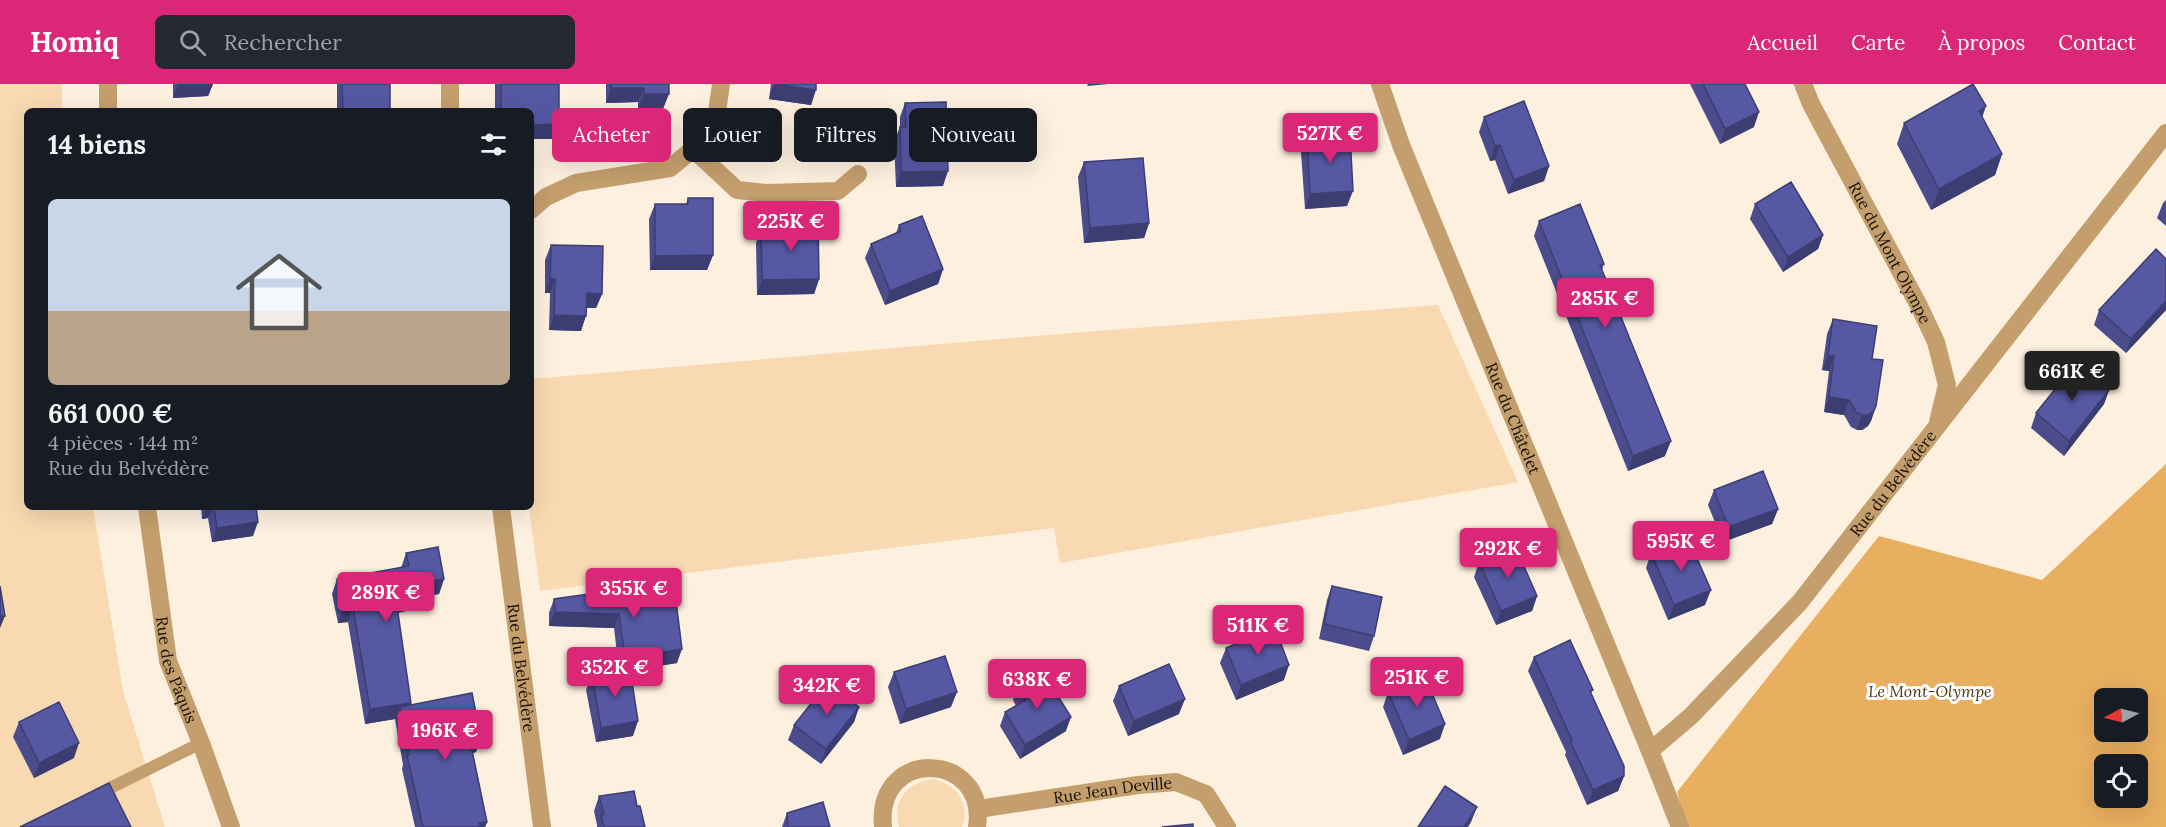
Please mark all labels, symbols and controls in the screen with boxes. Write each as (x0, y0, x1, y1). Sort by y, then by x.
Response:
search box (155, 15, 575, 69)
text: Homiq (30, 24, 119, 60)
icon: search (176, 26, 209, 59)
text: Rechercher (224, 28, 342, 56)
text: Accueil (1747, 29, 1818, 56)
text: Carte (1851, 29, 1905, 56)
text: À propos (1938, 29, 2025, 56)
text: Contact (2058, 29, 2136, 56)
chip: Acheter (552, 108, 671, 162)
chip: Louer (683, 108, 782, 162)
chip: Filtres (794, 108, 897, 162)
chip: Nouveau (909, 108, 1037, 162)
pin: 527K € (1281, 113, 1379, 164)
text: 527K € (1297, 120, 1363, 145)
text: 14 biens (48, 128, 146, 161)
icon: filters (477, 128, 510, 161)
street label: Rue du Mont Olympe (1844, 178, 1936, 327)
pin: 225K € (742, 201, 840, 252)
text: 225K € (757, 208, 825, 233)
icon: home (225, 238, 333, 346)
pin: 285K € (1556, 278, 1654, 329)
text: 285K € (1571, 285, 1639, 310)
pin: 661K € (2023, 351, 2121, 402)
text: 661K € (2039, 358, 2105, 383)
street label: Rue du Châtelet (1481, 360, 1545, 478)
text: 661 000 € (48, 397, 173, 430)
street label: Rue du Belvédère (1845, 426, 1941, 540)
text: 4 pièces · 144 m² (48, 430, 198, 455)
text: Rue du Belvédère (48, 455, 209, 480)
pin: 595K € (1632, 521, 1730, 572)
pin: 292K € (1459, 528, 1557, 579)
text: 595K € (1647, 528, 1715, 553)
text: 292K € (1474, 535, 1542, 560)
pin: 355K € (585, 568, 683, 619)
pin: 289K € (337, 572, 435, 623)
text: 355K € (600, 575, 668, 600)
text: 289K € (351, 579, 421, 604)
street label: Rue du Belvédère (503, 602, 540, 733)
pin: 511K € (1209, 605, 1307, 656)
text: 511K € (1227, 612, 1289, 637)
street label: Rue des Pâquis (152, 615, 202, 726)
pin: 352K € (566, 647, 664, 698)
text: 352K € (581, 654, 649, 679)
pin: 251K € (1368, 657, 1466, 708)
pin: 638K € (988, 659, 1086, 710)
text: 251K € (1384, 664, 1450, 689)
pin: 342K € (778, 665, 876, 716)
text: 638K € (1002, 666, 1072, 691)
text: 342K € (793, 672, 861, 697)
park label: Le Mont-Olympe (1868, 681, 1992, 701)
north arrow (2094, 688, 2148, 742)
map controls (2094, 688, 2148, 808)
pin: 196K € (396, 710, 494, 761)
text: 196K € (412, 717, 478, 742)
button: locate (2094, 754, 2148, 808)
street label: Rue Jean Deville (1052, 772, 1173, 808)

